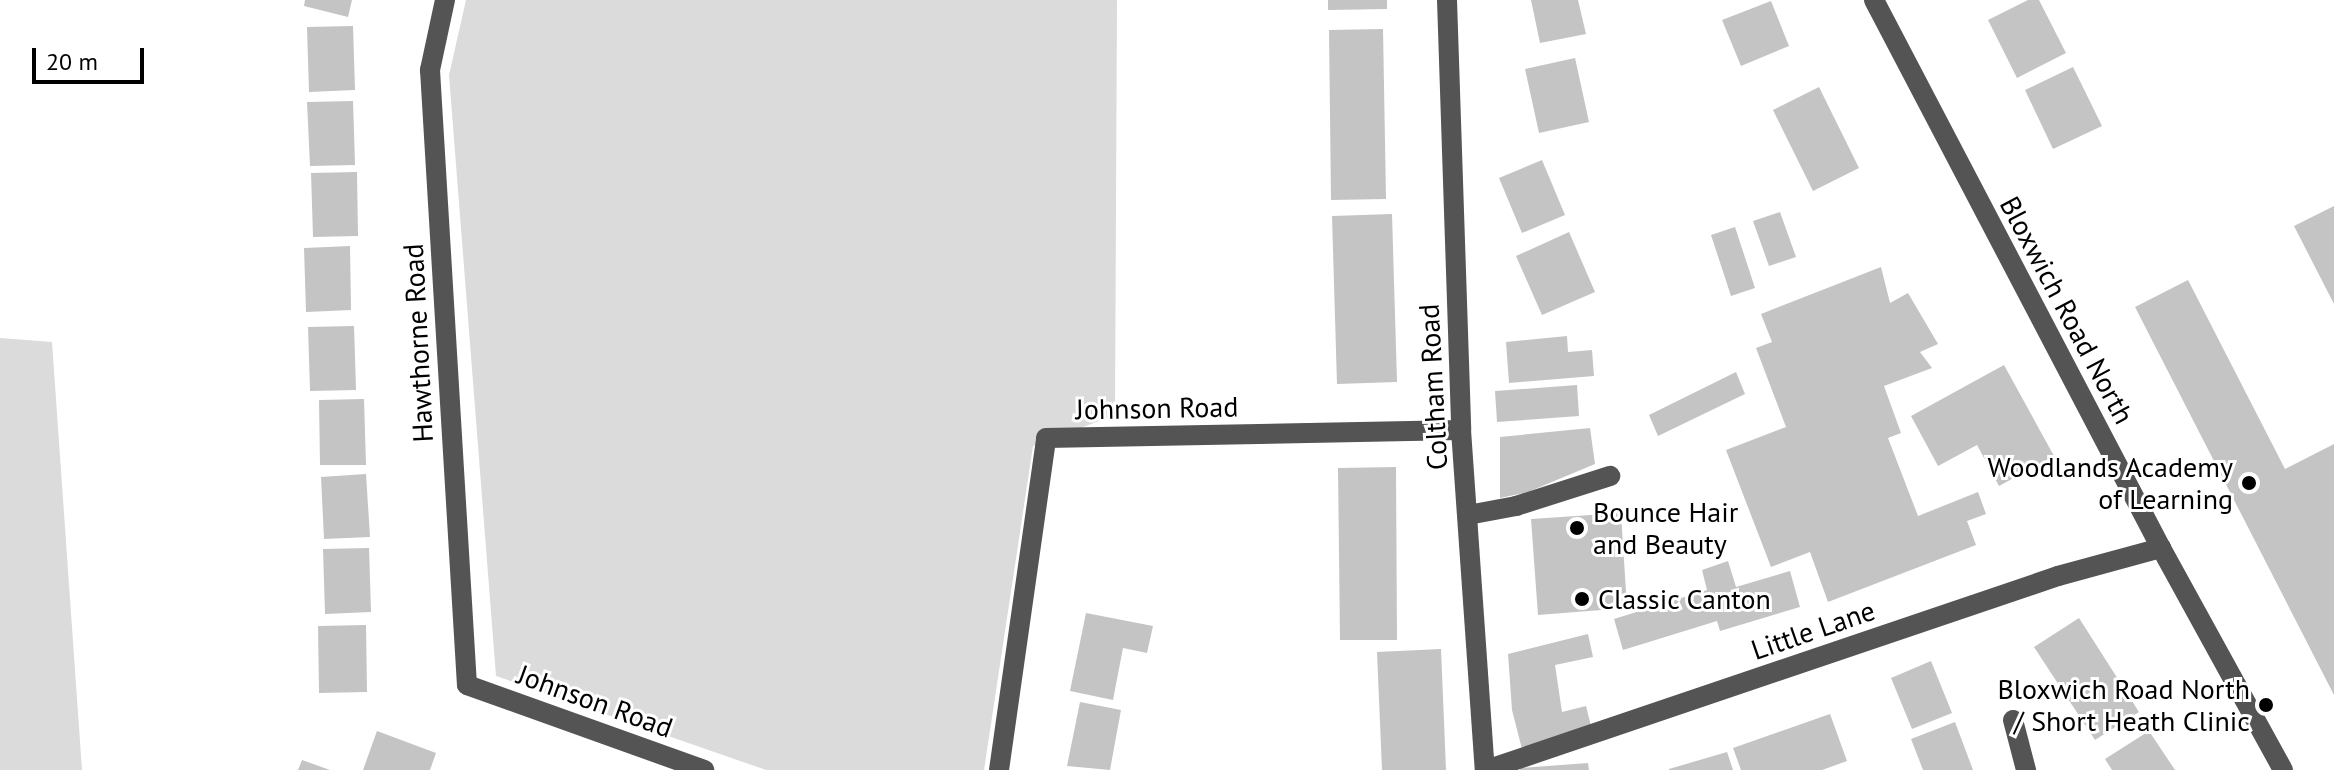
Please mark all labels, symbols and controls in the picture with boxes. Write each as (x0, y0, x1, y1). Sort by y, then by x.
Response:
scale bar (36, 32, 148, 82)
text: 20 m (46, 46, 98, 77)
street label: Bloxwich Road North (1993, 191, 2141, 429)
street label: Hawthorne Road (396, 243, 440, 443)
street label: Coltham Road (1412, 303, 1454, 471)
street label: Johnson Road (1075, 390, 1239, 426)
place label: Woodlands Academy of Learning (1987, 450, 2233, 516)
marker: Woodlands Academy of Learning (2240, 474, 2258, 492)
place label: Bounce Hair and Beauty (1593, 495, 1738, 561)
marker: Bounce Hair and Beauty (1568, 519, 1586, 537)
place label: Classic Canton (1598, 582, 1771, 616)
marker: Classic Canton (1573, 590, 1591, 608)
street label: Little Lane (1747, 593, 1879, 667)
street label: Johnson Road (513, 657, 677, 745)
place label: Bloxwich Road North / Short Heath Clinic (1997, 672, 2250, 738)
marker: Bloxwich Road North / Short Heath Clinic (2257, 696, 2275, 714)

